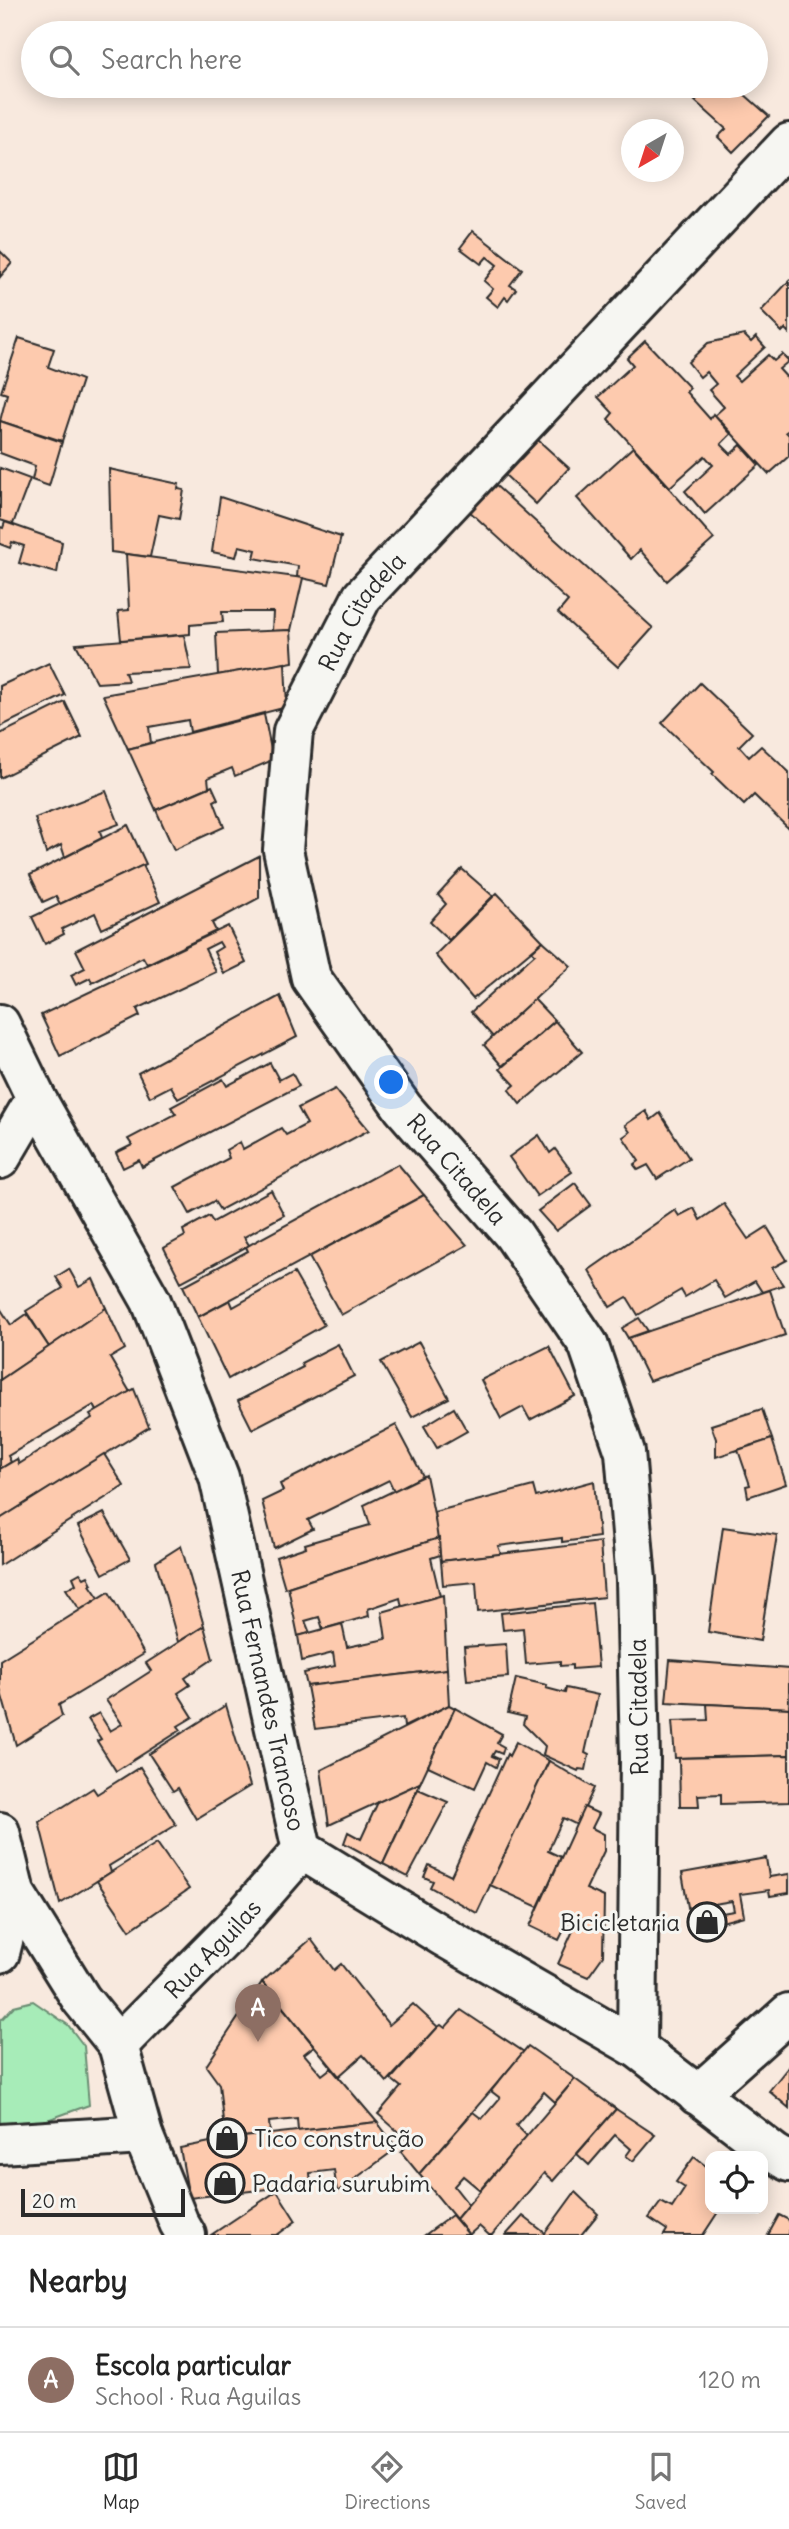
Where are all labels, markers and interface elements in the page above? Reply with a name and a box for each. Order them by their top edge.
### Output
search box [21,21,768,98]
icon: search [45,41,83,79]
text: Search here [101,43,242,76]
north arrow [621,119,684,182]
street label: Rua Citadela [311,546,411,676]
your location [374,1065,408,1099]
street label: Rua Citadela [401,1107,513,1231]
street label: Rua Fernandes Trancoso [225,1567,312,1834]
street label: Rua Citadela [622,1638,654,1776]
street label: Rua Aguilas [158,1893,267,2005]
shop icon: Bicicletaria [686,1901,728,1943]
place label: Bicicletaria [560,1907,680,1937]
pin: A [235,1984,281,2042]
shop icon: Tico construção [206,2117,248,2159]
place label: Tico construção [254,2123,424,2153]
map controls [705,2151,768,2214]
button: locate [705,2151,768,2214]
shop icon: Padaria surubim [204,2162,246,2204]
place label: Padaria surubim [252,2168,430,2198]
scale bar [21,2186,186,2218]
text: 20 m [32,2189,76,2213]
text: Nearby [28,2262,128,2300]
text: Escola particular [95,2349,291,2382]
text: A [44,2365,58,2394]
text: 120 m [698,2365,761,2394]
text: School · Rua Aguilas [95,2382,301,2411]
tab: Map [102,2448,140,2514]
tab: Directions [345,2448,430,2514]
tab: Saved [635,2448,687,2514]

